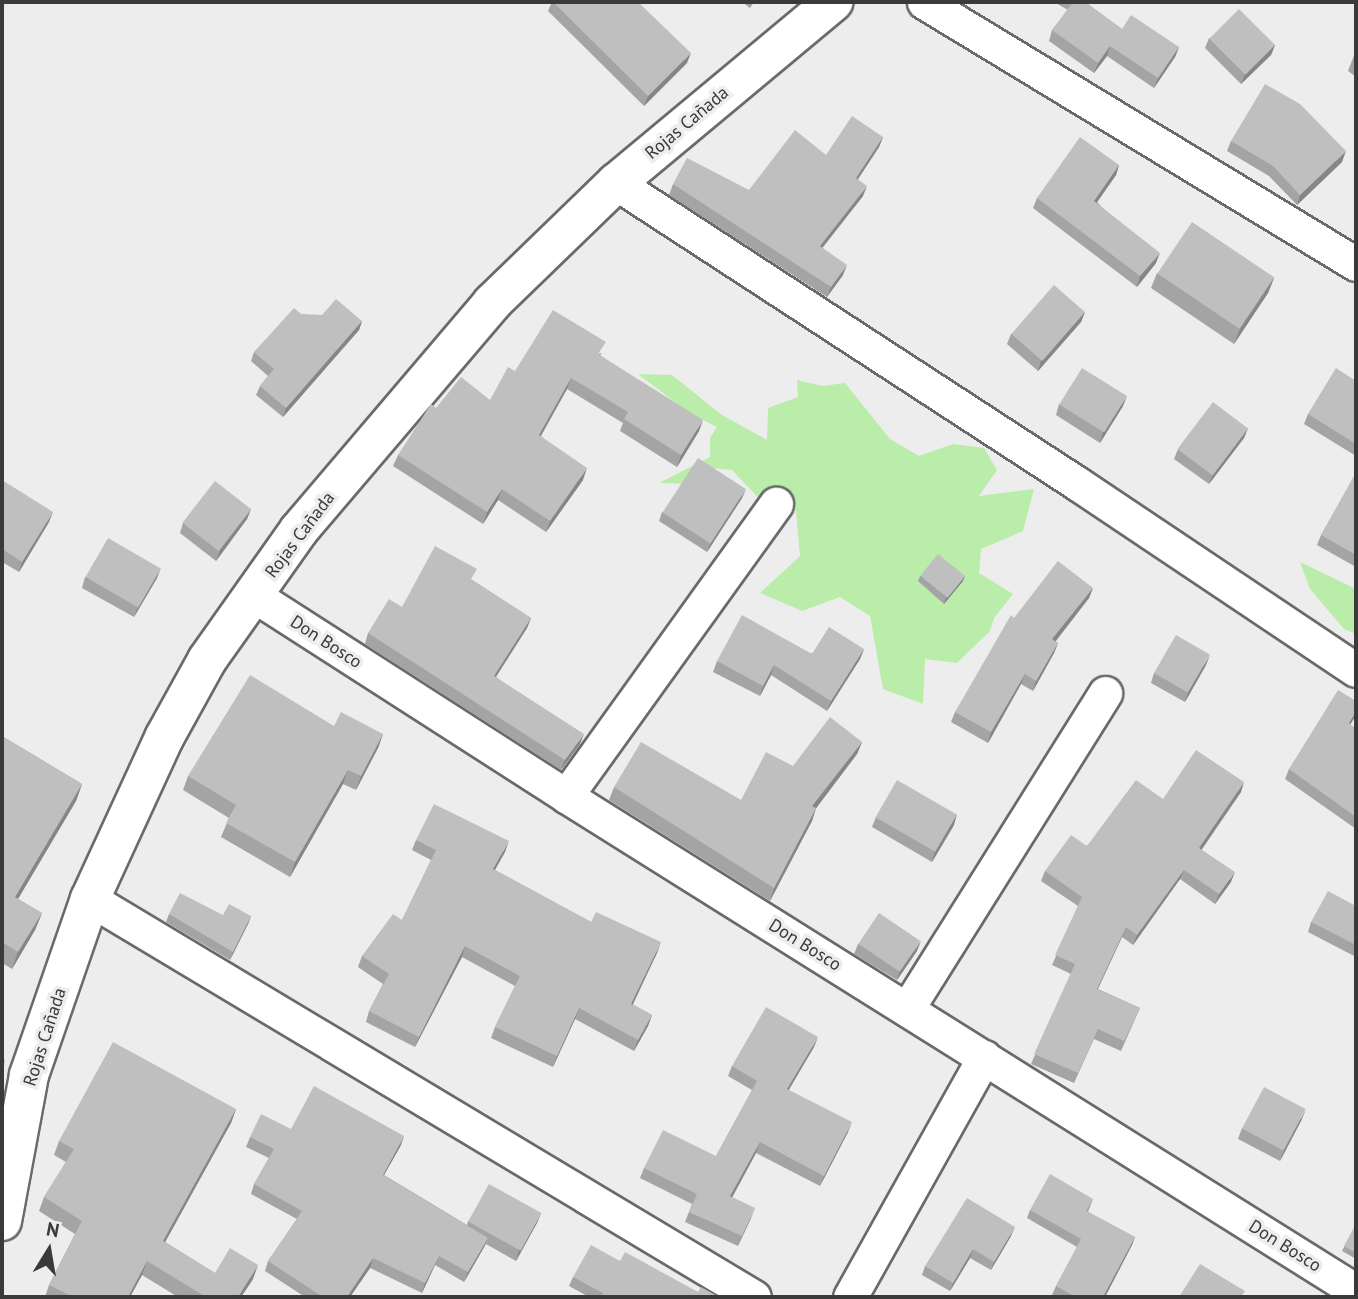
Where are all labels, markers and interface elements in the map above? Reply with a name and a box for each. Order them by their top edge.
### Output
street label: Rojas Cañada [641,82,733,164]
street label: Rojas Cañada [261,488,339,582]
street label: Don Bosco [286,611,366,673]
street label: Don Bosco [765,914,845,976]
street label: Rojas Cañada [19,985,71,1089]
north arrow [14,1215,84,1285]
street label: Don Bosco [1245,1215,1325,1277]
text: N [45,1216,61,1242]

